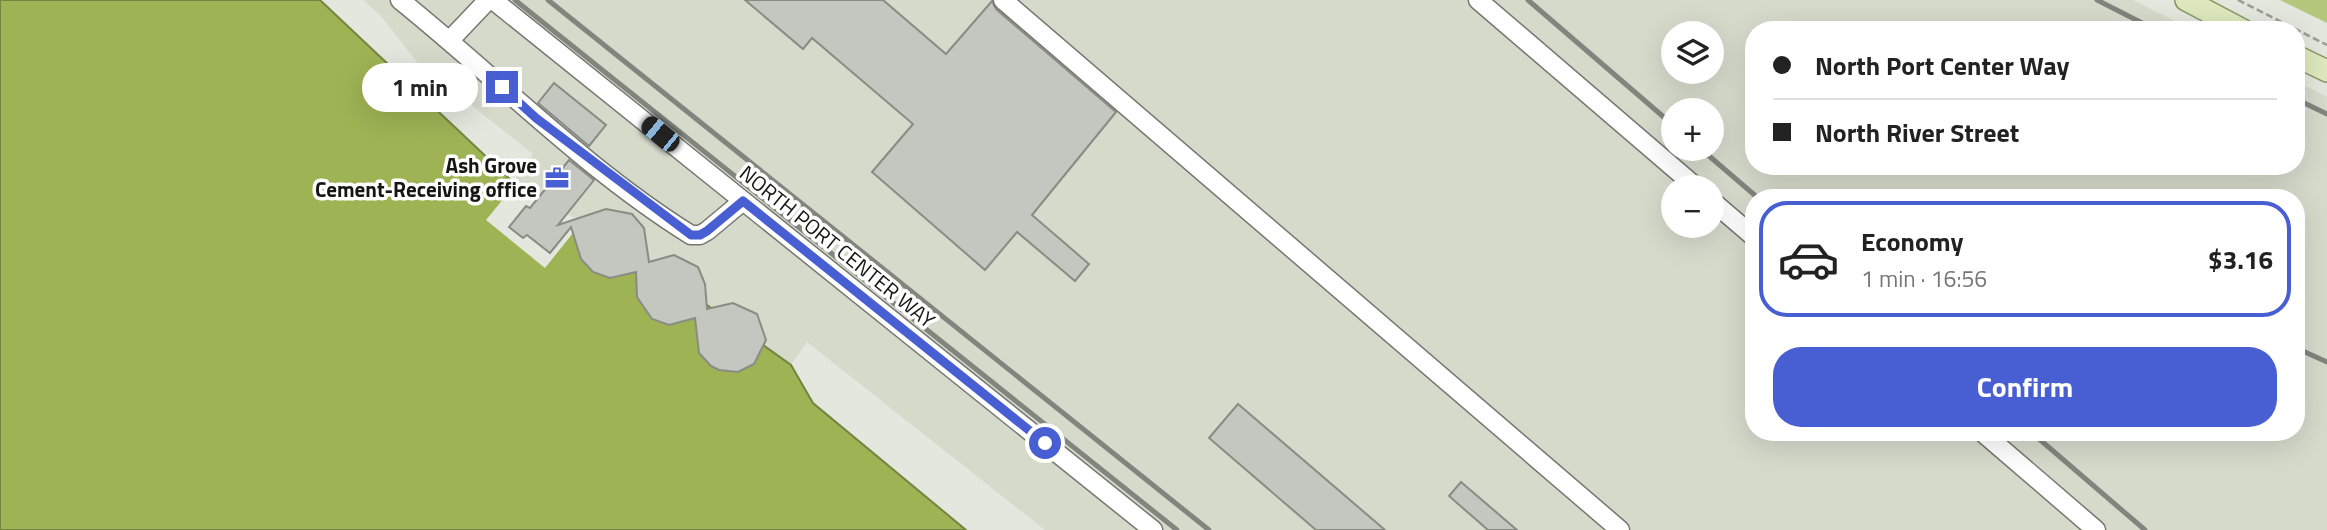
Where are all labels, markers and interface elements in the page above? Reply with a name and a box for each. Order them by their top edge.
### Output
map controls [1661,21,1724,238]
button: layers [1661,21,1724,84]
text: North Port Center Way [1815,46,2070,85]
callout: 1 min [362,62,477,112]
text: 1 min [392,70,448,105]
route end [486,71,518,103]
button: + [1661,98,1724,161]
car [638,113,683,155]
text: North River Street [1815,113,2019,152]
place label: Ash Grove Cement-Receiving office [315,149,537,205]
street label: NORTH PORT CENTER WAY [733,157,943,336]
office icon: Ash Grove Cement-Receiving office [543,164,571,192]
button: − [1661,175,1724,238]
text: Economy [1861,222,1963,261]
icon: car [1777,228,1840,291]
text: $3.16 [2208,240,2273,279]
text: 1 min · 16:56 [1861,261,1987,296]
button: Confirm [1773,347,2277,427]
route start [1029,427,1061,459]

